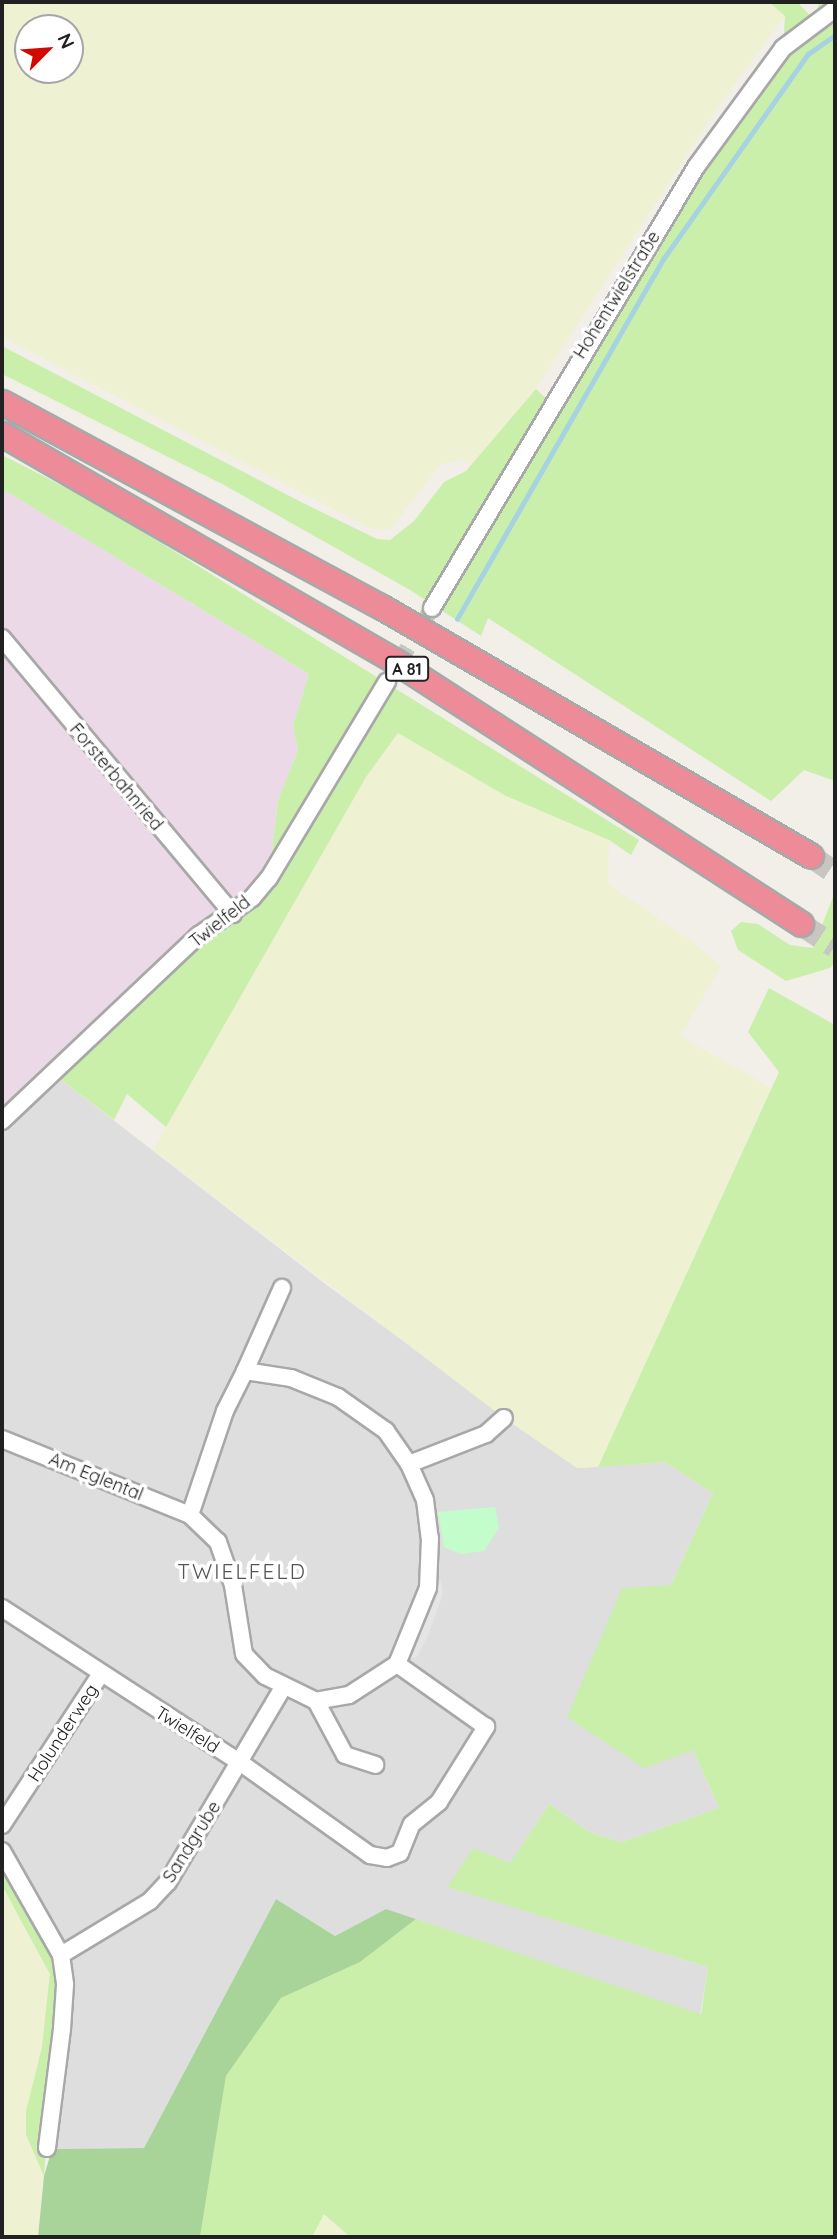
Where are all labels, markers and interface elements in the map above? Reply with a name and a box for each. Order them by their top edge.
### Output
north arrow [14,14,84,84]
text: N [52,30,80,52]
street label: Hohentwielstraße [569,227,665,363]
road number: A 81 [384,656,430,682]
street label: Forsterbahnried [65,719,167,835]
street label: Twielfeld [185,892,255,952]
street label: Am Eglental [46,1448,146,1506]
district label: TWIELFELD [178,1558,306,1584]
street label: Holunderweg [23,1680,103,1786]
street label: Twielfeld [151,1702,223,1758]
street label: Sandgrube [159,1797,225,1887]

